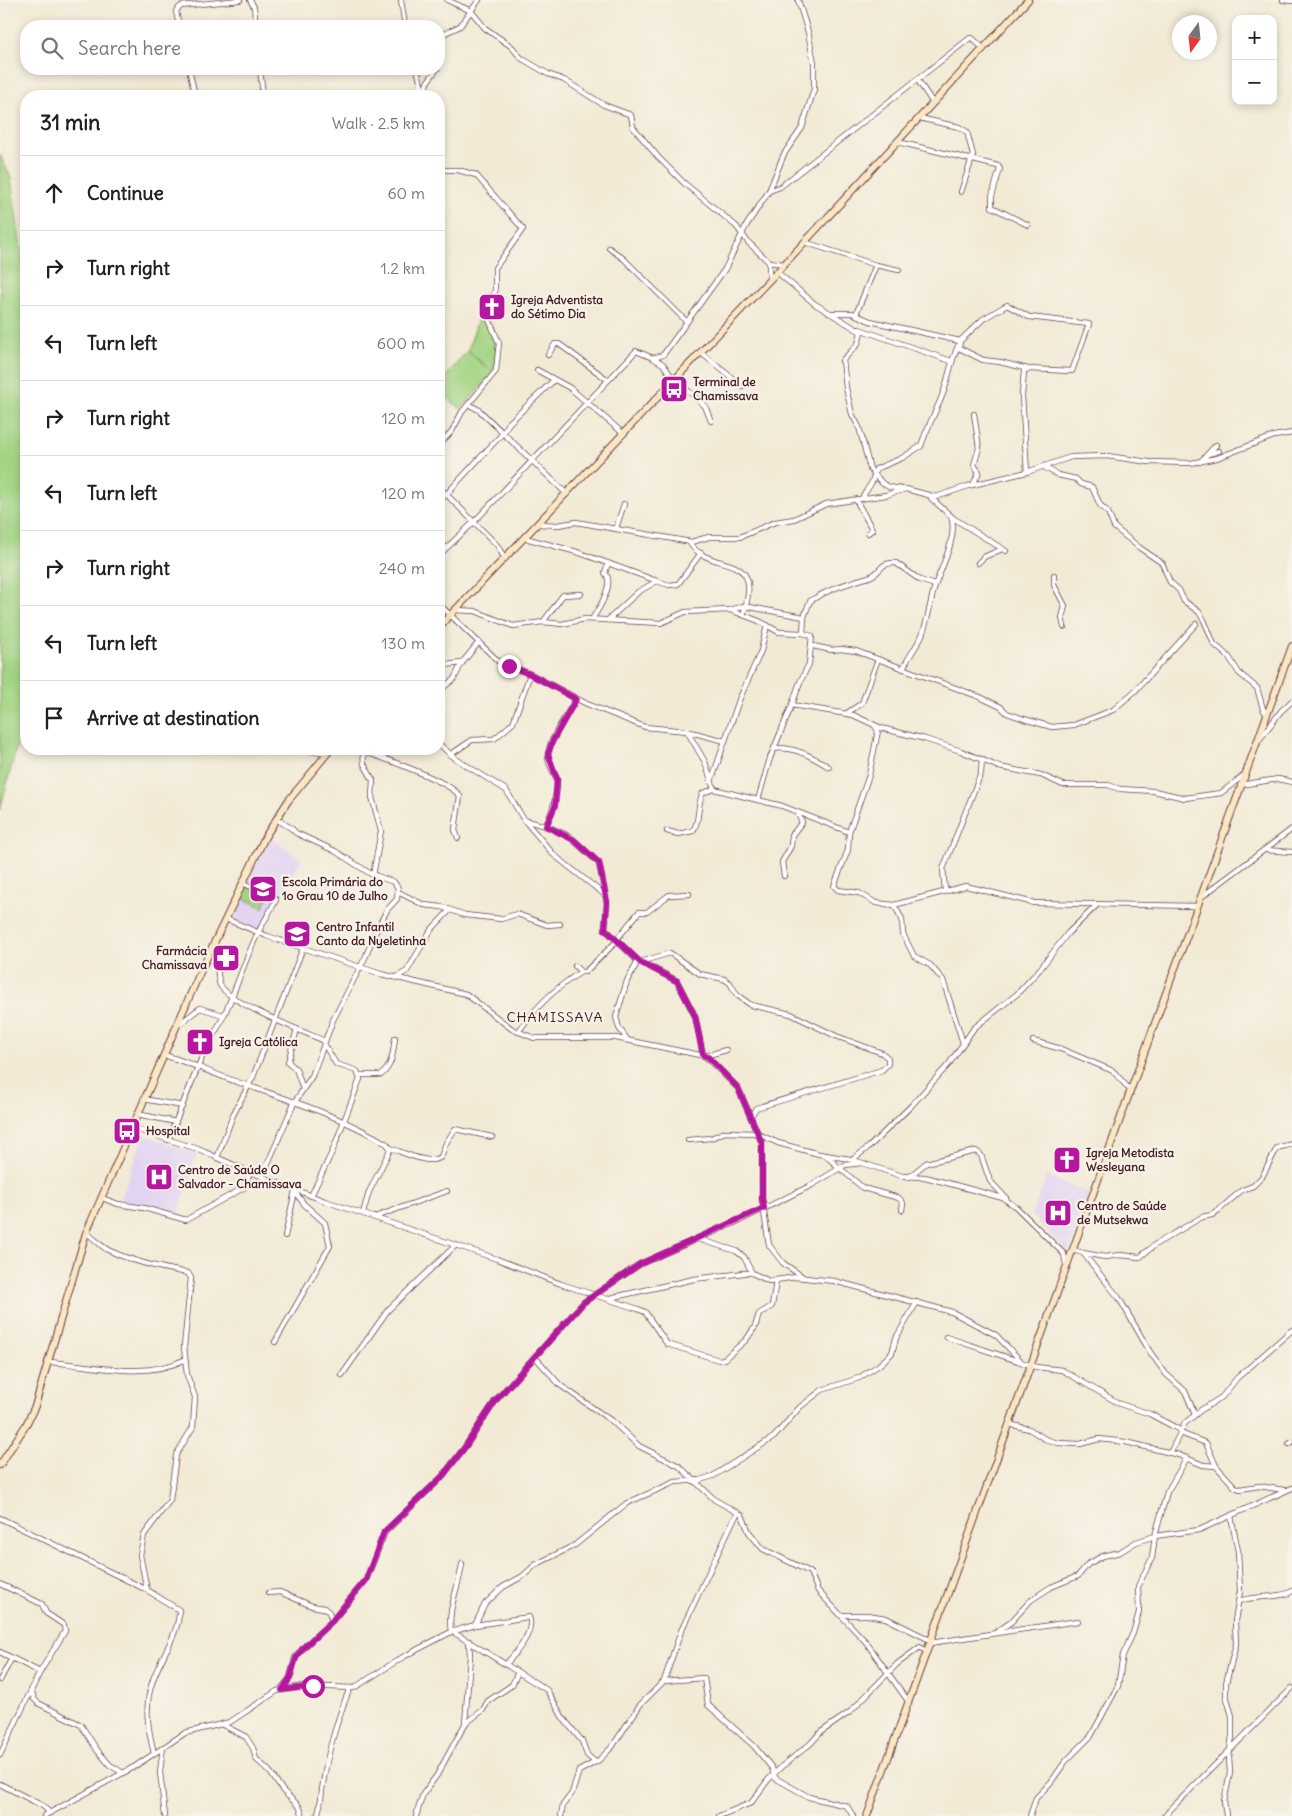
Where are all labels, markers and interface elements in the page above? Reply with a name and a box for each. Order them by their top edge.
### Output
north arrow [1172,15,1217,60]
map controls [1232,15,1277,105]
button: + [1232,15,1277,60]
search box [20,20,445,75]
icon: search [38,34,66,62]
text: Search here [78,36,181,60]
button: − [1232,60,1277,105]
text: 31 min [40,109,100,136]
text: Walk · 2.5 km [332,113,425,133]
icon: ahead [40,179,68,207]
text: Continue [87,181,164,205]
text: 60 m [387,183,425,203]
icon: right [40,254,68,282]
text: Turn right [87,256,170,280]
text: 1.2 km [381,258,425,278]
church icon: Igreja Adventista do Sétimo Dia [477,292,507,322]
place label: Igreja Adventista do Sétimo Dia [511,292,603,321]
icon: left [40,329,68,357]
text: Turn left [87,331,157,355]
text: 600 m [377,333,425,353]
bus stop icon: Terminal de Chamissava [659,374,689,404]
place label: Terminal de Chamissava [693,374,758,403]
icon: right [40,404,68,432]
text: Turn right [87,406,170,430]
text: 120 m [382,408,425,428]
icon: left [40,479,68,507]
text: Turn left [87,481,157,505]
text: 120 m [382,483,425,503]
icon: right [40,554,68,582]
text: Turn right [87,556,170,580]
text: 240 m [379,558,425,578]
icon: left [40,629,68,657]
text: Turn left [87,631,157,655]
text: 130 m [381,633,425,653]
route end [498,655,521,678]
icon: arrive [40,704,68,732]
text: Arrive at destination [87,706,260,730]
school or university icon: Escola Primária do 1o Grau 10 de Julho [248,874,278,904]
place label: Escola Primária do 1o Grau 10 de Julho [282,874,388,903]
school or university icon: Centro Infantil Canto da Nyeletinha [282,919,312,949]
place label: Centro Infantil Canto da Nyeletinha [316,919,426,949]
place label: Farmácia Chamissava [142,943,207,972]
pharmacy icon: Farmácia Chamissava [211,943,241,973]
district label: CHAMISSAVA [506,1008,604,1026]
church icon: Igreja Católica [185,1027,215,1057]
place label: Igreja Católica [219,1034,298,1050]
bus stop icon: Hospital [112,1116,142,1146]
place label: Hospital [146,1123,190,1139]
church icon: Igreja Metodista Wesleyana [1052,1145,1082,1175]
place label: Igreja Metodista Wesleyana [1086,1145,1174,1175]
hospital icon: Centro de Saúde O Salvador - Chamissava [144,1162,174,1192]
place label: Centro de Saúde O Salvador - Chamissava [178,1162,302,1191]
hospital icon: Centro de Saúde de Mutsekwa [1043,1198,1073,1228]
place label: Centro de Saúde de Mutsekwa [1077,1198,1167,1227]
route start [302,1675,325,1698]

